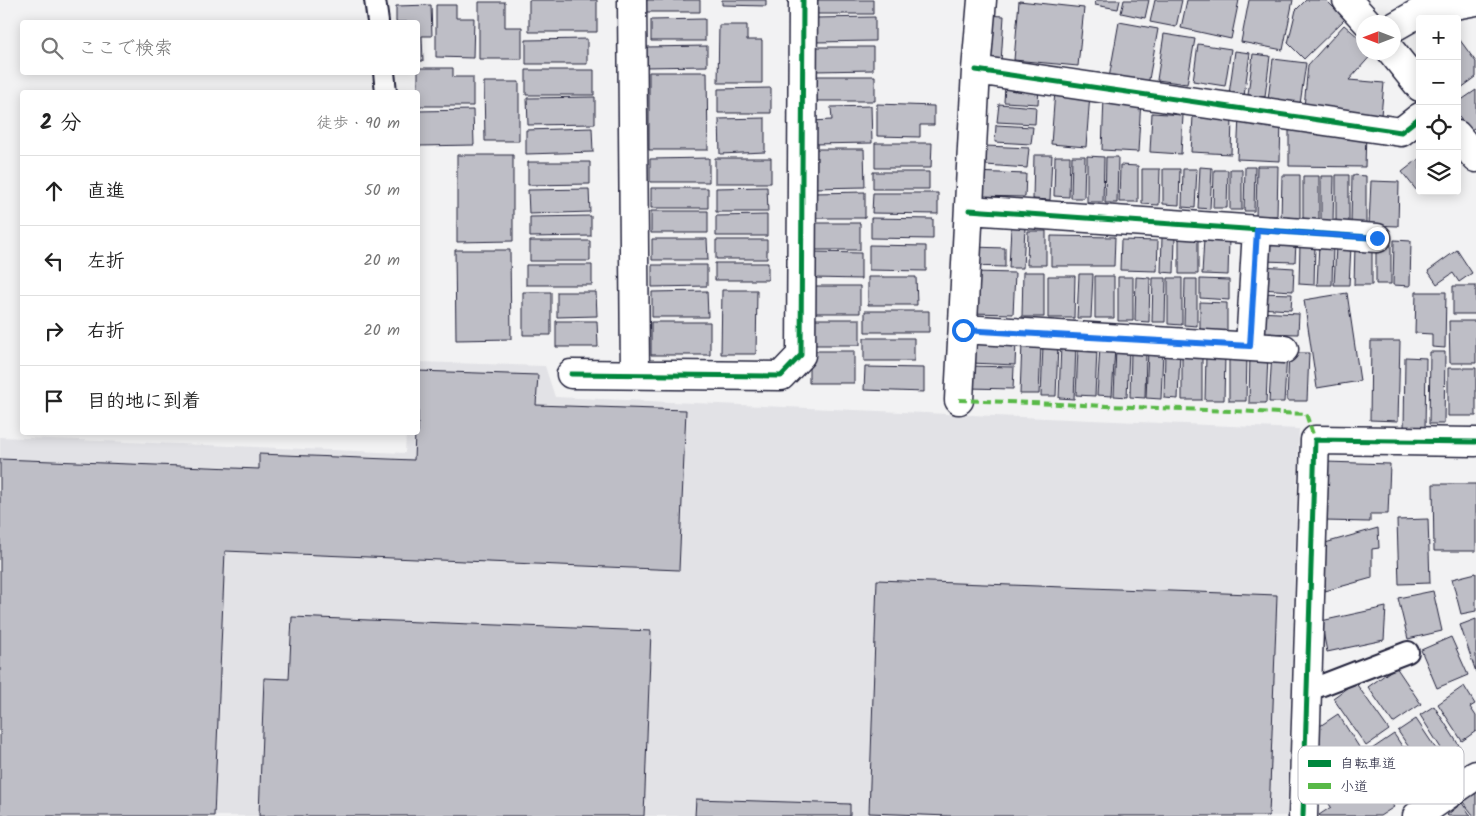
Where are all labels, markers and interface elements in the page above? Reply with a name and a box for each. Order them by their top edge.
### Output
north arrow [1356,15,1401,60]
map controls [1416,15,1461,195]
button: + [1416,15,1461,60]
search box [20,20,420,75]
icon: search [38,34,66,62]
text: ここで検索 [78,34,173,64]
button: − [1416,60,1461,105]
button: locate [1416,105,1461,150]
text: 2 分 [40,107,81,140]
text: 徒歩 · 90 m [316,111,400,136]
button: layers [1416,150,1461,195]
icon: ahead [40,177,68,205]
text: 直進 [87,177,125,207]
text: 50 m [364,178,400,203]
route end [1366,227,1389,250]
icon: left [40,247,68,275]
text: 左折 [87,247,125,277]
text: 20 m [364,248,400,273]
icon: right [40,317,68,345]
text: 右折 [87,317,125,347]
text: 20 m [364,318,400,343]
route start [952,319,975,342]
icon: arrive [40,387,68,415]
text: 目的地に到着 [87,387,201,417]
legend [1298,746,1464,804]
text: 自転車道 [1340,753,1396,775]
text: 小道 [1340,776,1368,798]

